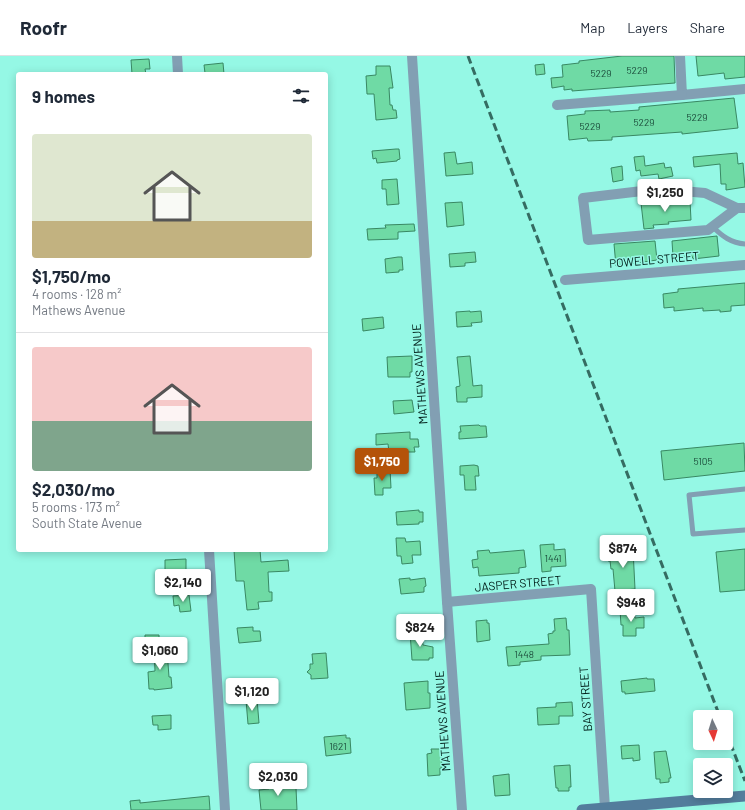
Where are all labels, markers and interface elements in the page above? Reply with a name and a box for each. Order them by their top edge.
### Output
text: Roofr [20,16,67,39]
text: Map [580,19,605,36]
text: Layers [627,19,668,36]
text: Share [690,19,725,36]
house number: 5229 [626,64,648,76]
house number: 5229 [590,67,612,79]
icon: filters [290,85,312,107]
text: 9 homes [32,86,95,106]
house number: 5229 [686,111,708,123]
house number: 5229 [633,116,655,128]
house number: 5229 [579,120,601,132]
icon: home [136,160,208,232]
pin: $1,250 [632,179,698,213]
text: $1,250 [646,184,684,200]
street label: POWELL STREET [608,248,700,270]
text: $1,750/mo [32,266,111,286]
text: 4 rooms · 128 m² [32,286,121,302]
text: Mathews Avenue [32,302,125,318]
street label: MATHEWS AVENUE [408,323,430,425]
icon: home [136,373,208,445]
pin: $1,750 [349,448,415,482]
text: $1,750 [364,453,400,469]
house number: 5105 [693,455,713,467]
text: $2,030/mo [32,479,115,499]
text: 5 rooms · 173 m² [32,499,120,515]
text: South State Avenue [32,515,142,531]
pin: $874 [599,535,647,569]
text: $874 [609,540,637,556]
house number: 1441 [544,552,562,564]
pin: $2,140 [150,569,216,603]
street label: JASPER STREET [474,572,562,594]
text: $2,140 [164,574,202,590]
pin: $948 [607,589,655,623]
text: $948 [616,594,646,610]
pin: $824 [396,614,444,648]
text: $824 [405,619,435,635]
pin: $1,060 [127,637,193,671]
text: $1,060 [142,642,178,658]
house number: 1448 [514,648,534,660]
street label: BAY STREET [576,666,594,732]
street label: MATHEWS AVENUE [431,670,453,772]
pin: $1,120 [219,678,285,712]
text: $1,120 [235,683,269,699]
north arrow [693,710,733,750]
map controls [693,710,733,798]
house number: 1621 [329,740,347,752]
button: layers [693,758,733,798]
pin: $2,030 [245,763,311,797]
text: $2,030 [258,768,298,784]

